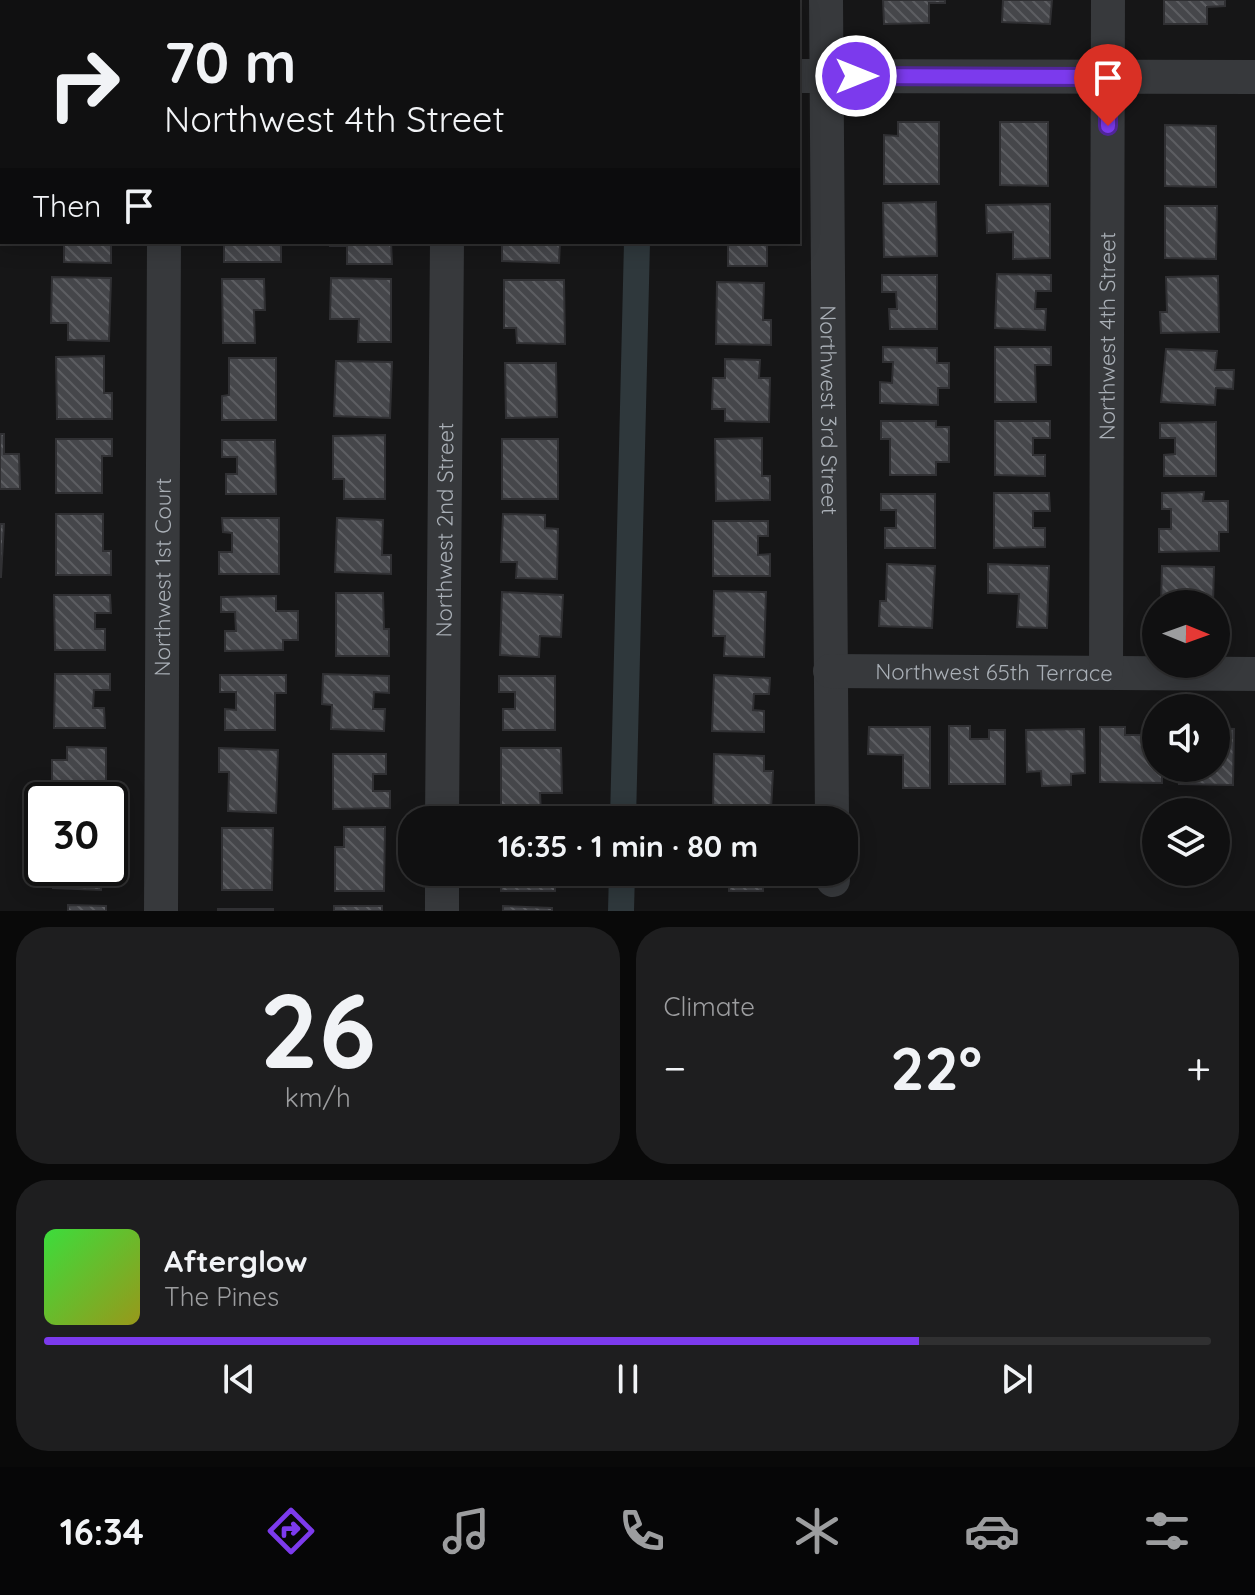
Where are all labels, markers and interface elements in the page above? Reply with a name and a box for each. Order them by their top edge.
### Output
text: 70 m [164,27,296,97]
icon: right [32,32,136,136]
position arrow [814,34,898,118]
pin [1074,44,1142,126]
icon: arrive [1086,56,1130,100]
text: Northwest 4th Street [164,96,505,141]
icon: arrive [117,184,161,228]
text: Then [32,187,101,225]
street label: Northwest 4th Street [1093,232,1121,440]
street label: Northwest 3rd Street [814,305,844,515]
street label: Northwest 2nd Street [430,422,459,638]
street label: Northwest 1st Court [148,478,177,676]
north arrow [1142,590,1230,678]
map controls [1142,590,1230,886]
street label: Northwest 65th Terrace [875,657,1113,687]
button: sound [1142,694,1230,782]
speed limit sign: 30 [24,782,128,886]
button: layers [1142,798,1230,886]
text: 16:35 · 1 min · 80 m [498,827,758,865]
text: 26 [259,964,376,1094]
text: Climate [664,990,755,1023]
text: 22° [890,1030,982,1105]
text: − [664,1040,686,1095]
text: + [1186,1040,1211,1095]
text: km/h [285,1081,351,1114]
text: Afterglow [164,1242,307,1280]
text: The Pines [164,1280,279,1313]
icon: previous [217,1357,261,1401]
icon: pause [606,1357,650,1401]
icon: next [995,1357,1039,1401]
icon: directions [263,1503,319,1559]
icon: music [438,1503,494,1559]
icon: phone [614,1503,670,1559]
icon: climate [789,1503,845,1559]
icon: car [964,1503,1020,1559]
icon: filters [1139,1503,1195,1559]
text: 16:34 [60,1509,144,1554]

